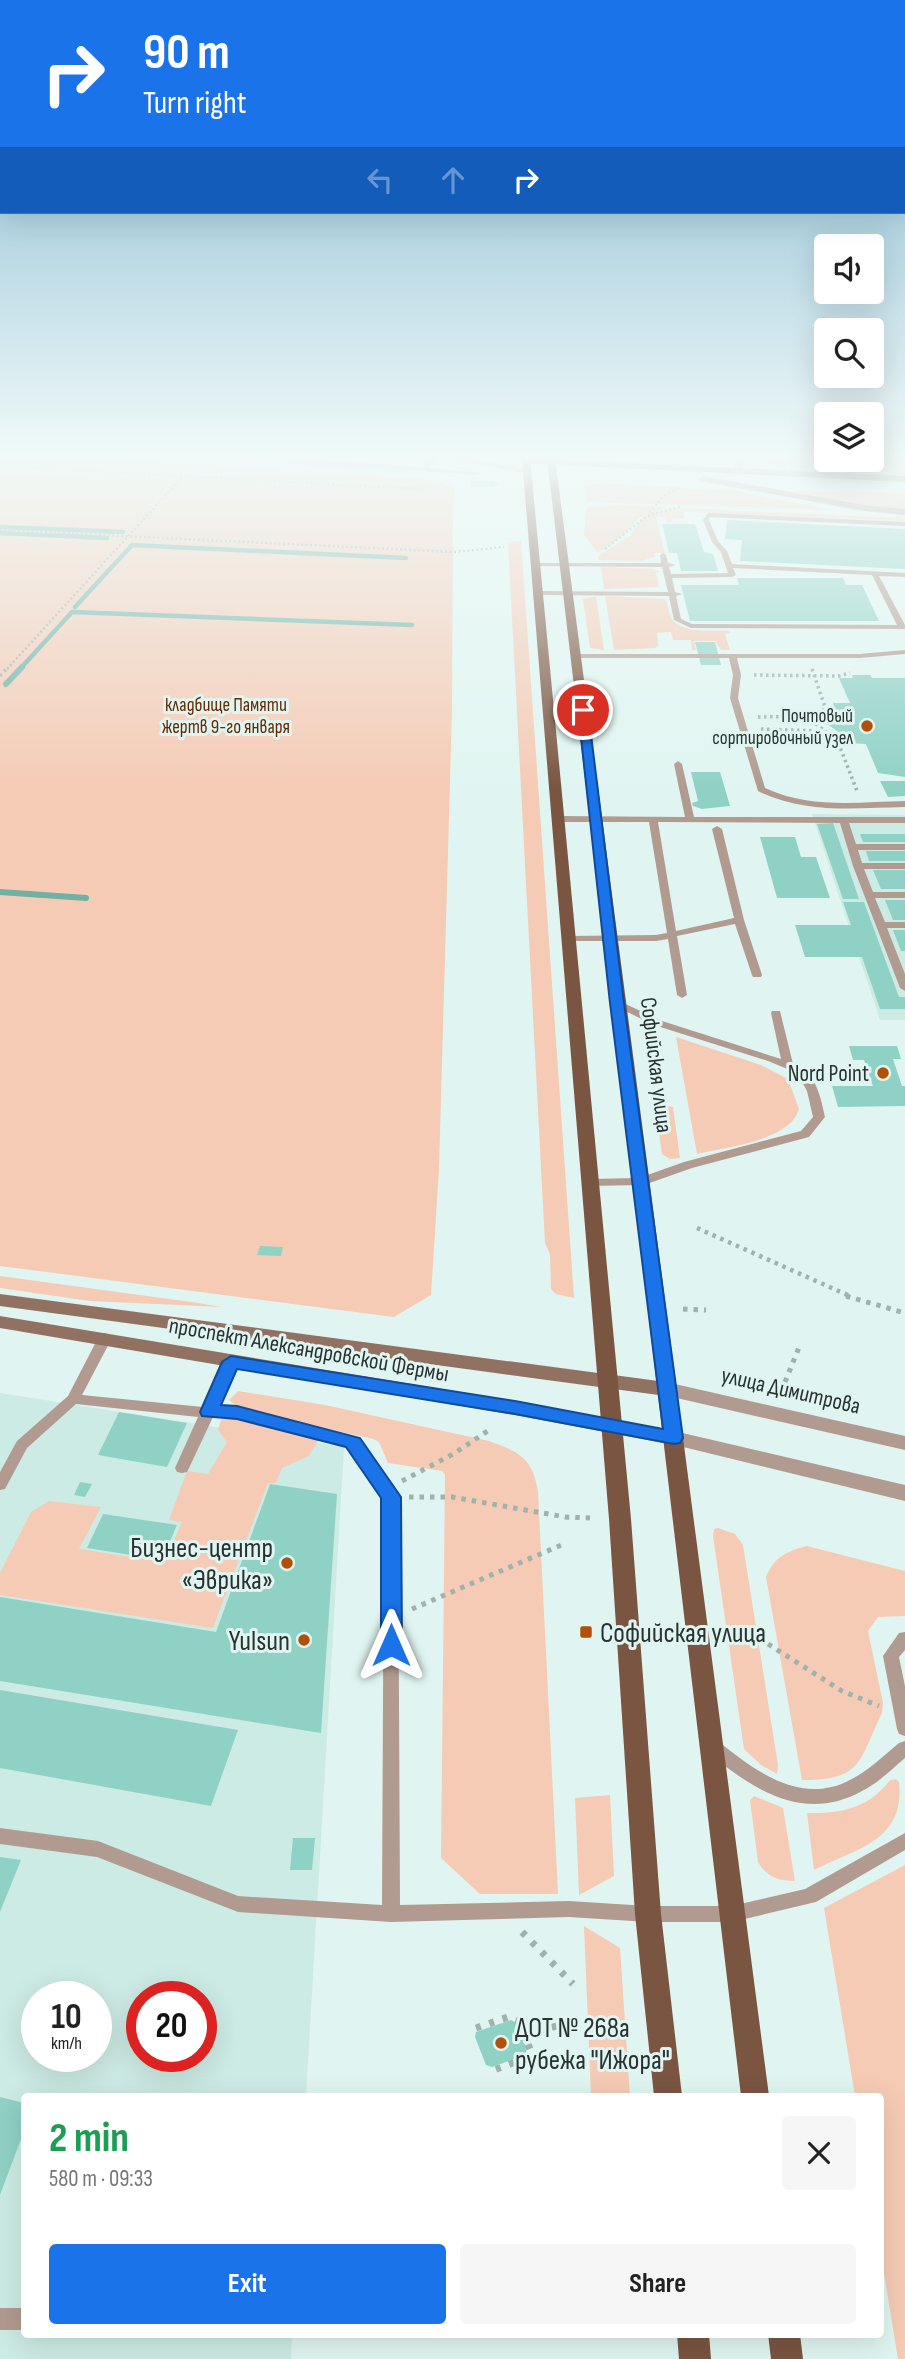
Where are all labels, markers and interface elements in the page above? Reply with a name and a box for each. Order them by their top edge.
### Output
text: 90 m [143,24,230,83]
icon: right [28,28,119,119]
text: Turn right [143,84,247,123]
icon: left [361,161,399,199]
icon: ahead [434,161,472,199]
icon: right [507,161,545,199]
map controls [814,234,884,472]
button: sound [814,234,884,304]
button: search [814,318,884,388]
button: layers [814,402,884,472]
pin [553,680,613,740]
icon: arrive [564,691,602,729]
park label: кладбище Памяти жертв 9-го января [162,694,290,739]
place label: Почтовый сортировочный узел [712,705,853,750]
marker: Почтовый сортировочный узел [859,718,875,734]
street label: Софийская улица [634,996,678,1134]
place label: Nord Point [788,1060,869,1088]
marker: Nord Point [875,1065,891,1081]
street label: проспект Александровской Фермы [167,1312,451,1388]
street label: улица Димитрова [718,1361,863,1421]
place label: Бизнес-центр «Эврика» [130,1532,273,1597]
marker: Бизнес-центр «Эврика» [279,1555,295,1571]
position arrow [354,1608,428,1682]
place label: Софийская улица [600,1617,766,1650]
marker: Софийская улица [578,1624,594,1640]
place label: Yulsun [229,1625,290,1658]
marker: Yulsun [296,1632,312,1648]
speed limit sign: 20 [126,1981,217,2072]
text: 10 [51,1996,82,2039]
place label: ДОТ № 268а рубежа "Ижора" [515,2012,670,2077]
text: km/h [51,2033,82,2054]
marker: ДОТ № 268а рубежа "Ижора" [493,2035,509,2051]
text: 2 min [49,2113,129,2164]
button: close [782,2116,856,2190]
text: 580 m · 09:33 [49,2165,153,2193]
button: Exit [49,2244,446,2324]
button: Share [460,2244,856,2324]

